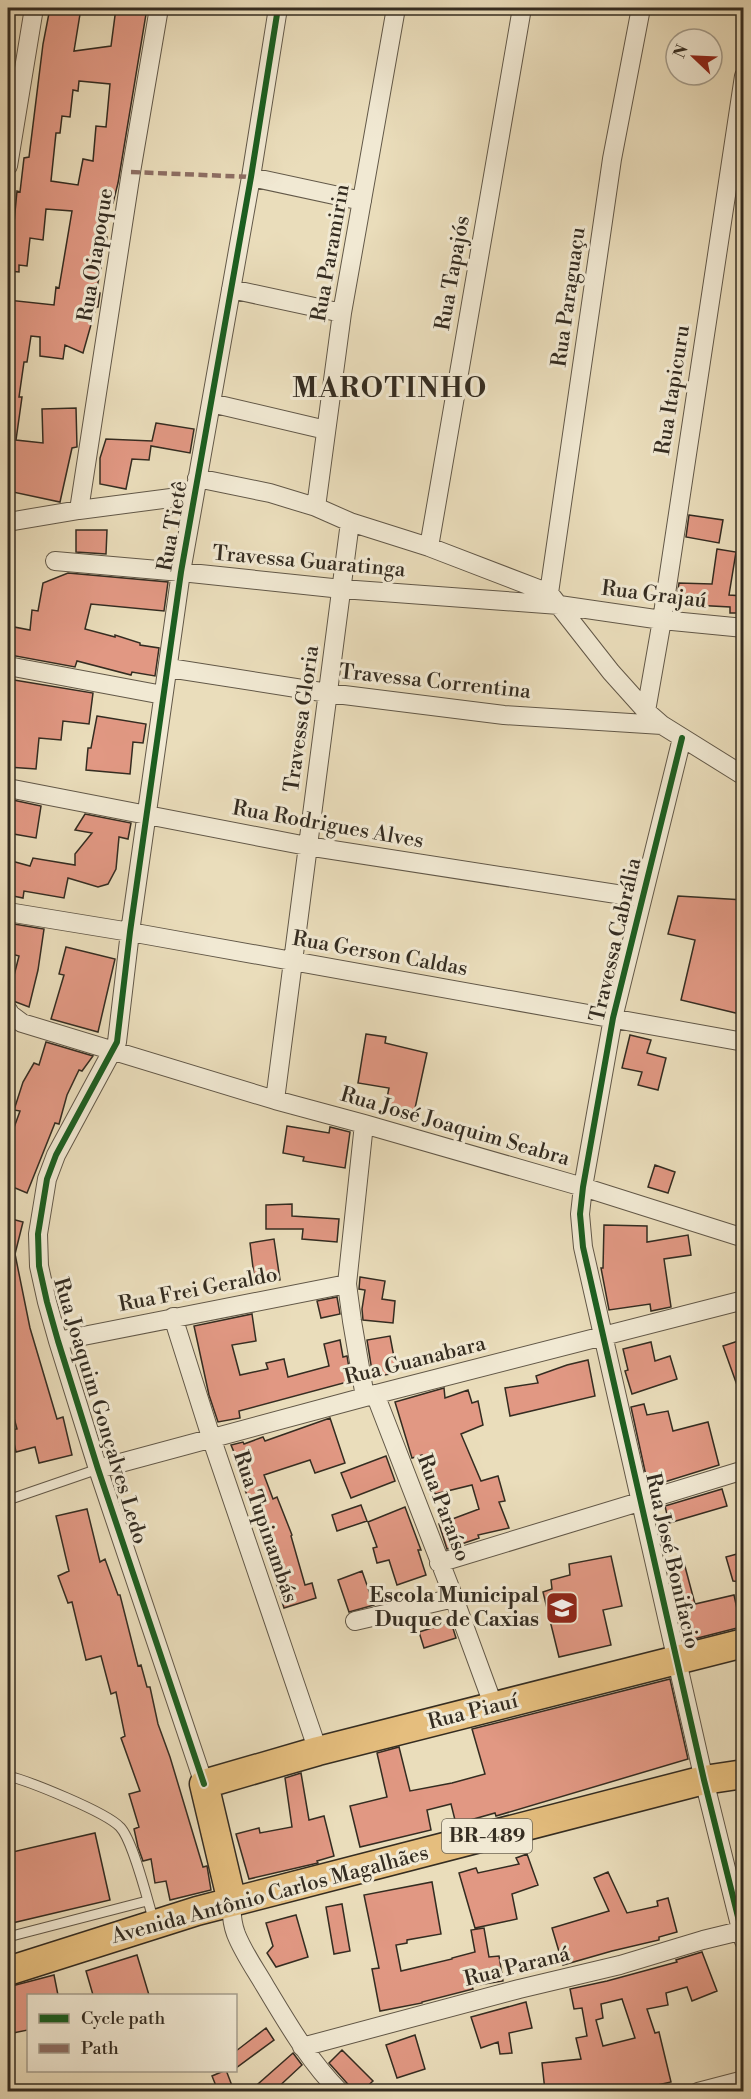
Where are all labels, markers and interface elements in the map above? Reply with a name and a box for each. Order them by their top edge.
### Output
north arrow [664,27,724,87]
text: N [669,41,693,61]
street label: Rua Paramirin [306,182,356,324]
street label: Rua Oiapoque [73,186,119,324]
street label: Rua Tapajós [430,214,476,332]
street label: Rua Paraguaçu [546,225,592,369]
street label: Rua Itapicuru [650,323,696,457]
district label: MAROTINHO [292,372,488,406]
street label: Rua Tietê [152,479,194,573]
street label: Travessa Guaratinga [211,541,407,583]
street label: Rua Grajaú [600,576,708,614]
street label: Travessa Gloria [279,644,325,794]
street label: Travessa Correntina [338,659,533,705]
street label: Rua Rodrigues Alves [230,795,426,855]
street label: Travessa Cabrália [584,855,648,1025]
street label: Rua Gerson Caldas [290,926,470,982]
street label: Rua José Joaquim Seabra [337,1082,573,1172]
street label: Rua Frei Geraldo [116,1262,280,1318]
street label: Rua Joaquim Gonçalves Ledo [47,1275,153,1547]
street label: Rua Guanabara [342,1331,489,1391]
street label: Rua Tupinambás [227,1448,303,1606]
street label: Rua Paraíso [411,1451,475,1565]
street label: Rua José Bonifacio [639,1470,705,1652]
place label: Escola Municipal Duque de Caxias [369,1583,539,1633]
school or university icon: Escola Municipal Duque de Caxias [544,1590,580,1626]
street label: Rua Piauí [425,1688,522,1736]
road number: BR-489 [442,1819,532,1853]
street label: Avenida Antônio Carlos Magalhães [108,1840,431,1950]
street label: Rua Paraná [461,1941,573,1993]
legend [27,1994,237,2072]
text: Cycle path [81,2007,165,2030]
text: Path [81,2037,119,2060]

